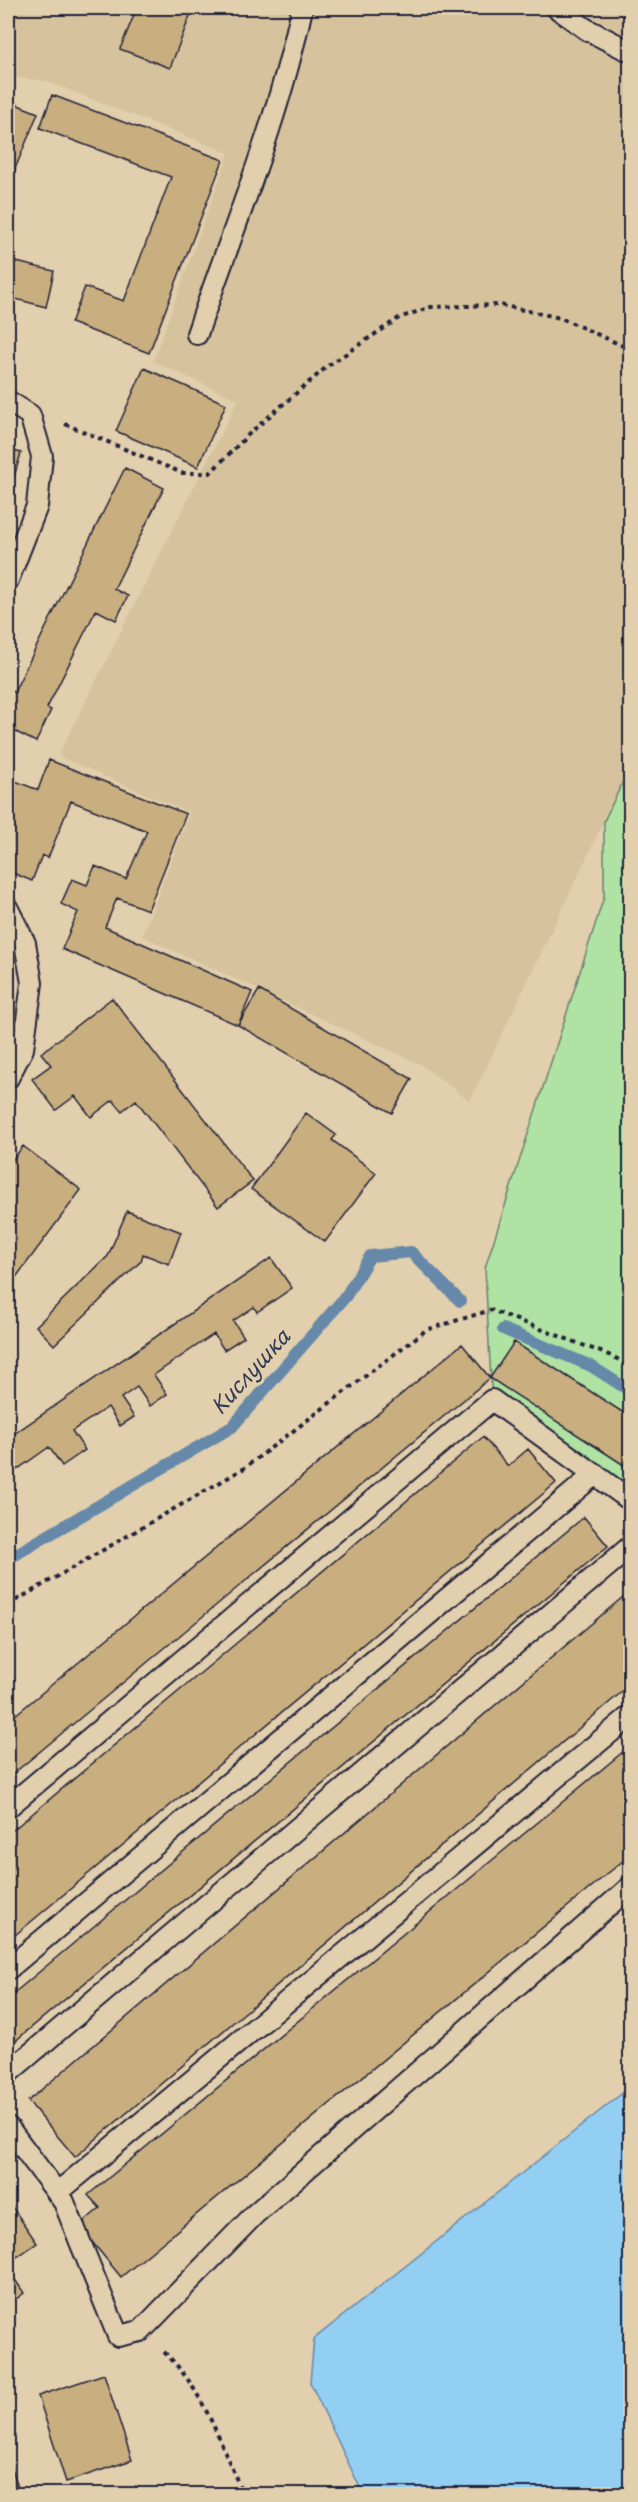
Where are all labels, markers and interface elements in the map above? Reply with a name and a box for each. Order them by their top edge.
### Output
water label: Кислушка [202,1320,297,1420]

